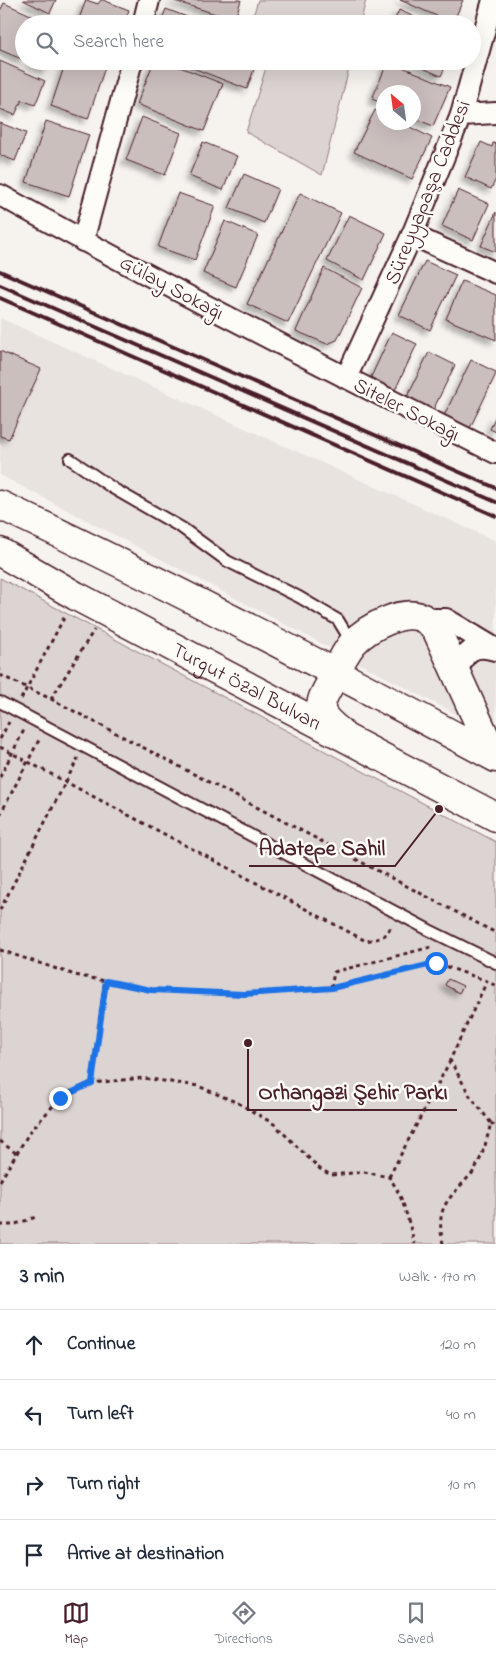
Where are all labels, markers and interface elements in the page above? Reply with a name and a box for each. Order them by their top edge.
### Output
search box [15,15,481,70]
icon: search [33,29,61,57]
text: Search here [73,29,164,56]
north arrow [376,85,421,130]
street label: Süreyyapaşa Caddesi [378,96,481,290]
street label: Gülay Sokağı [113,249,229,331]
street label: Siteler Sokağı [347,371,465,452]
street label: Turgut Özal Bulvarı [166,636,326,739]
callout: Adatepe Sahil [249,829,395,866]
text: Adatepe Sahil [259,834,386,866]
route start [425,952,448,975]
callout: Orhangazi Şehir Parkı [248,1073,457,1110]
text: Orhangazi Şehir Parkı [258,1078,448,1111]
route end [49,1087,72,1110]
text: 3 min [20,1262,64,1292]
text: Walk · 170 m [399,1265,476,1289]
icon: ahead [20,1331,48,1359]
text: Continue [67,1331,135,1358]
text: 120 m [440,1333,476,1357]
icon: left [20,1401,48,1429]
text: Turn left [67,1401,134,1428]
text: 40 m [446,1403,476,1427]
icon: right [20,1471,48,1499]
text: Turn right [67,1471,140,1498]
text: 10 m [448,1473,476,1497]
icon: arrive [20,1541,48,1569]
text: Arrive at destination [67,1541,224,1568]
tab: Map [62,1599,90,1650]
tab: Directions [215,1599,273,1650]
tab: Saved [397,1599,434,1650]

